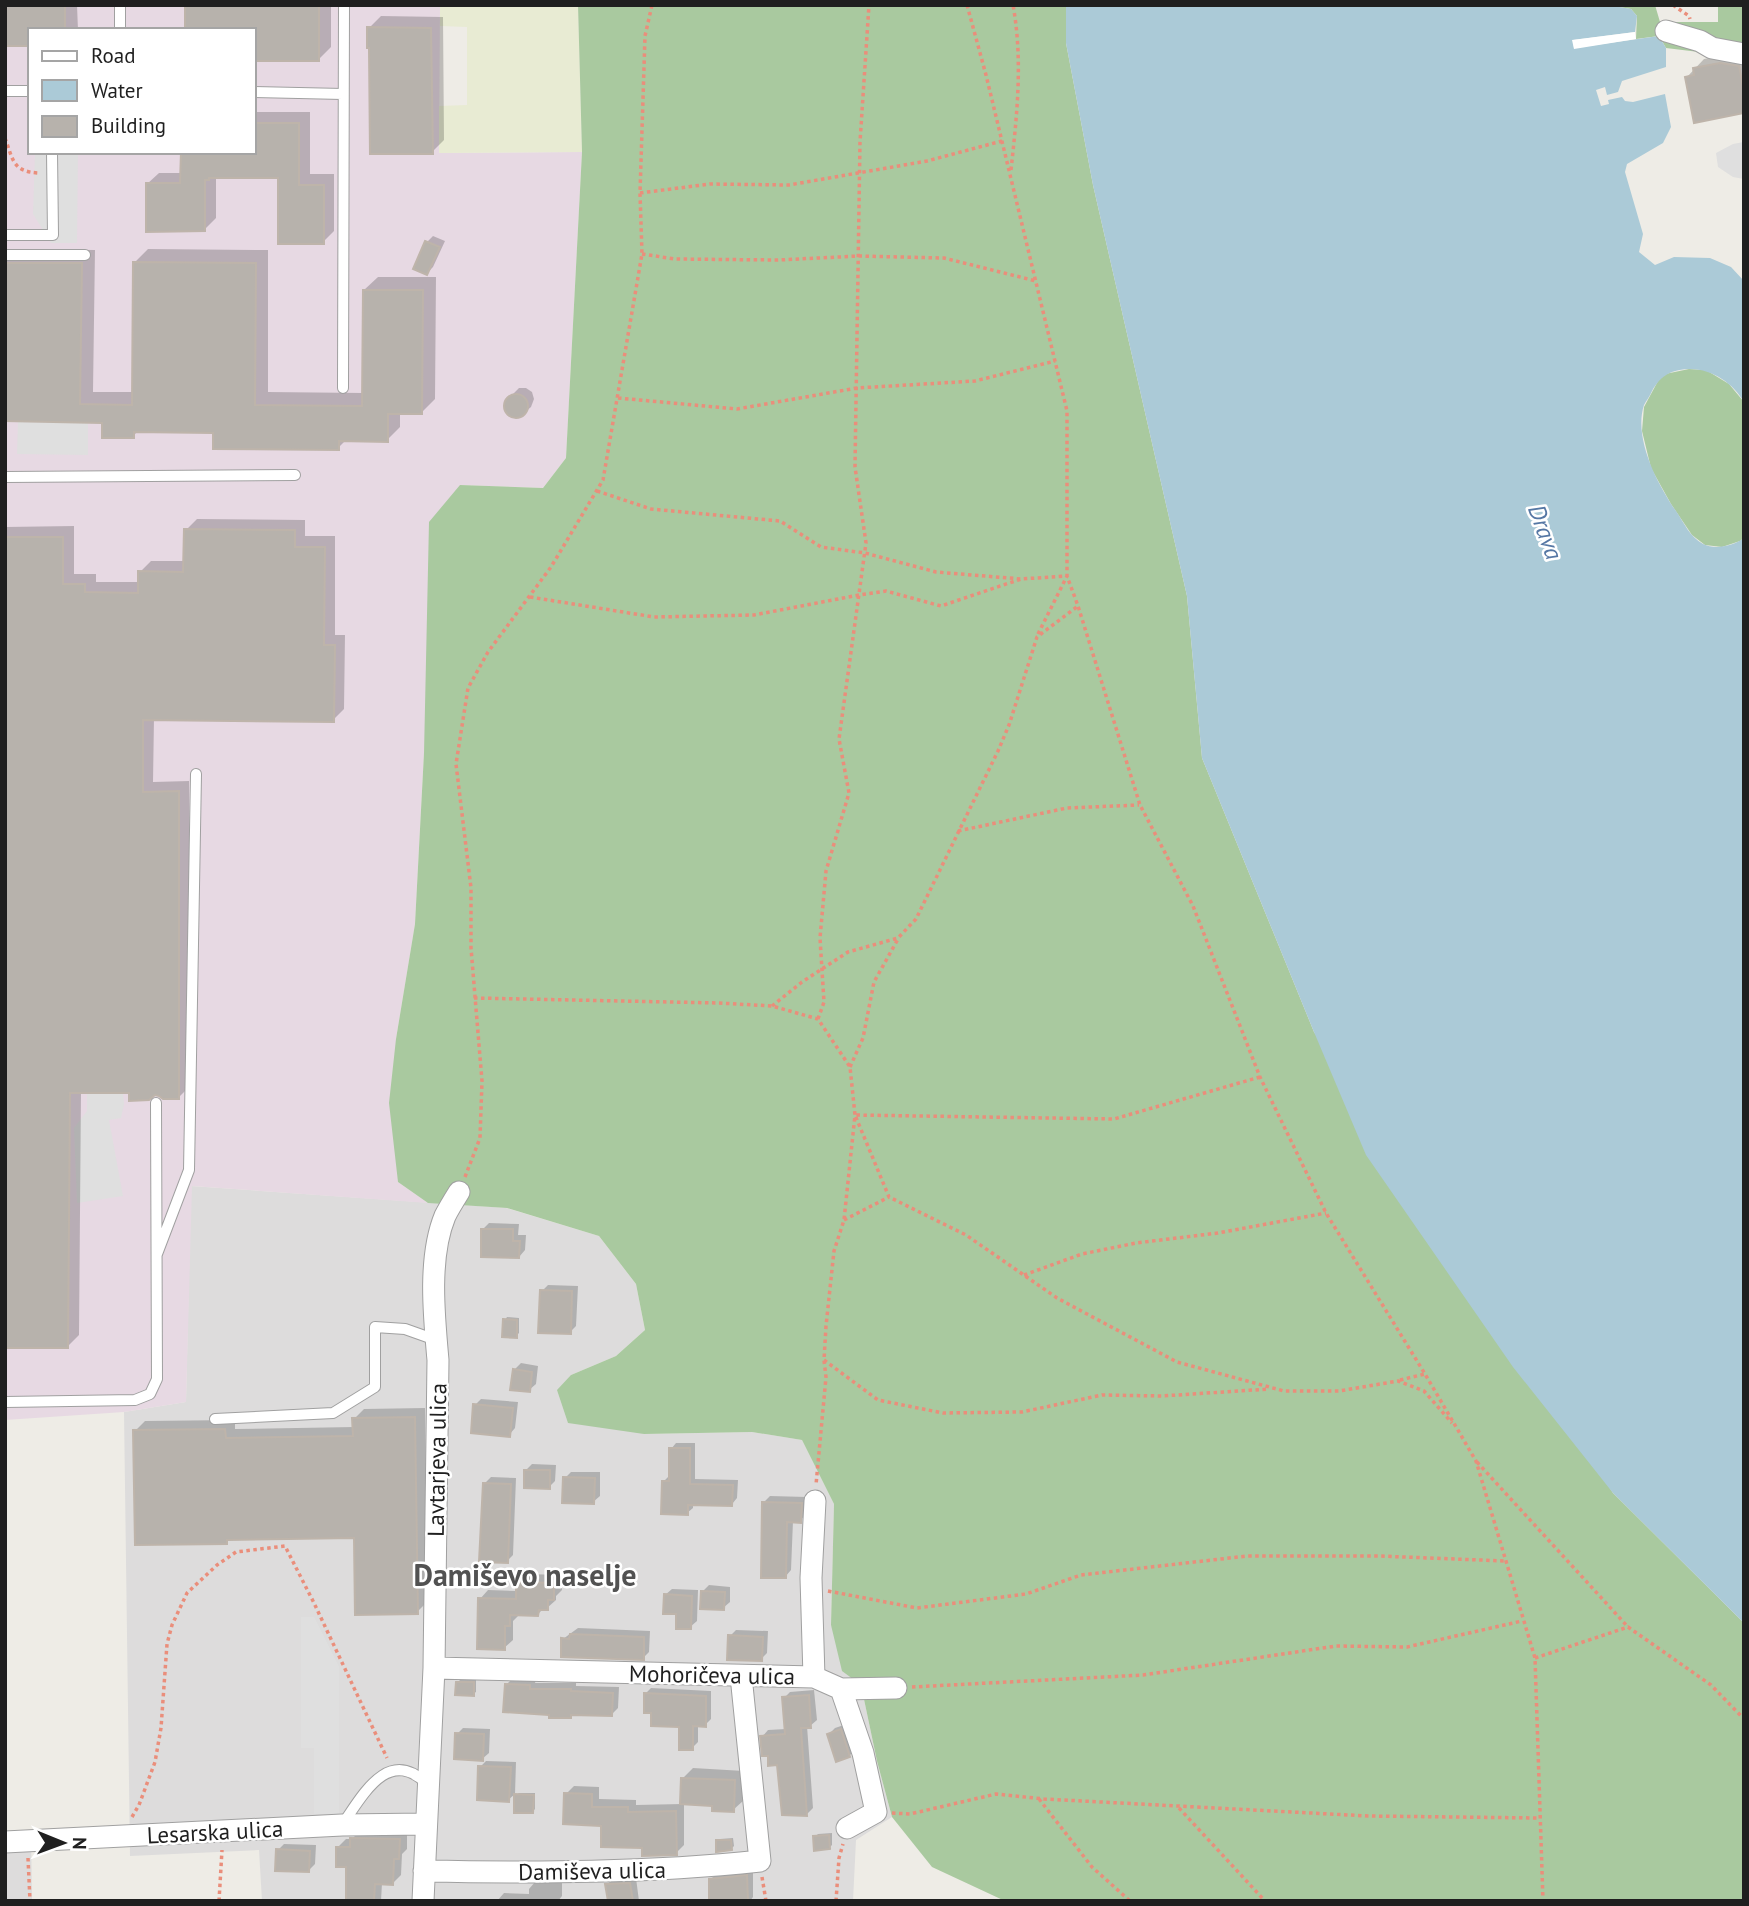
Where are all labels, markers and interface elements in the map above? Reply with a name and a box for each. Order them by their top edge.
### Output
legend [28,28,256,154]
text: Road [91,42,135,69]
text: Water [91,77,143,104]
text: Building [91,112,166,139]
water label: Drava [1521,500,1570,564]
street label: Lavtarjeva ulica [421,1383,452,1537]
district label: Damiševo naselje [413,1555,637,1594]
street label: Mohoričeva ulica [629,1659,795,1690]
north arrow [28,1808,98,1878]
street label: Lesarska ulica [146,1813,284,1850]
text: N [68,1837,92,1850]
street label: Damiševa ulica [518,1855,666,1886]

